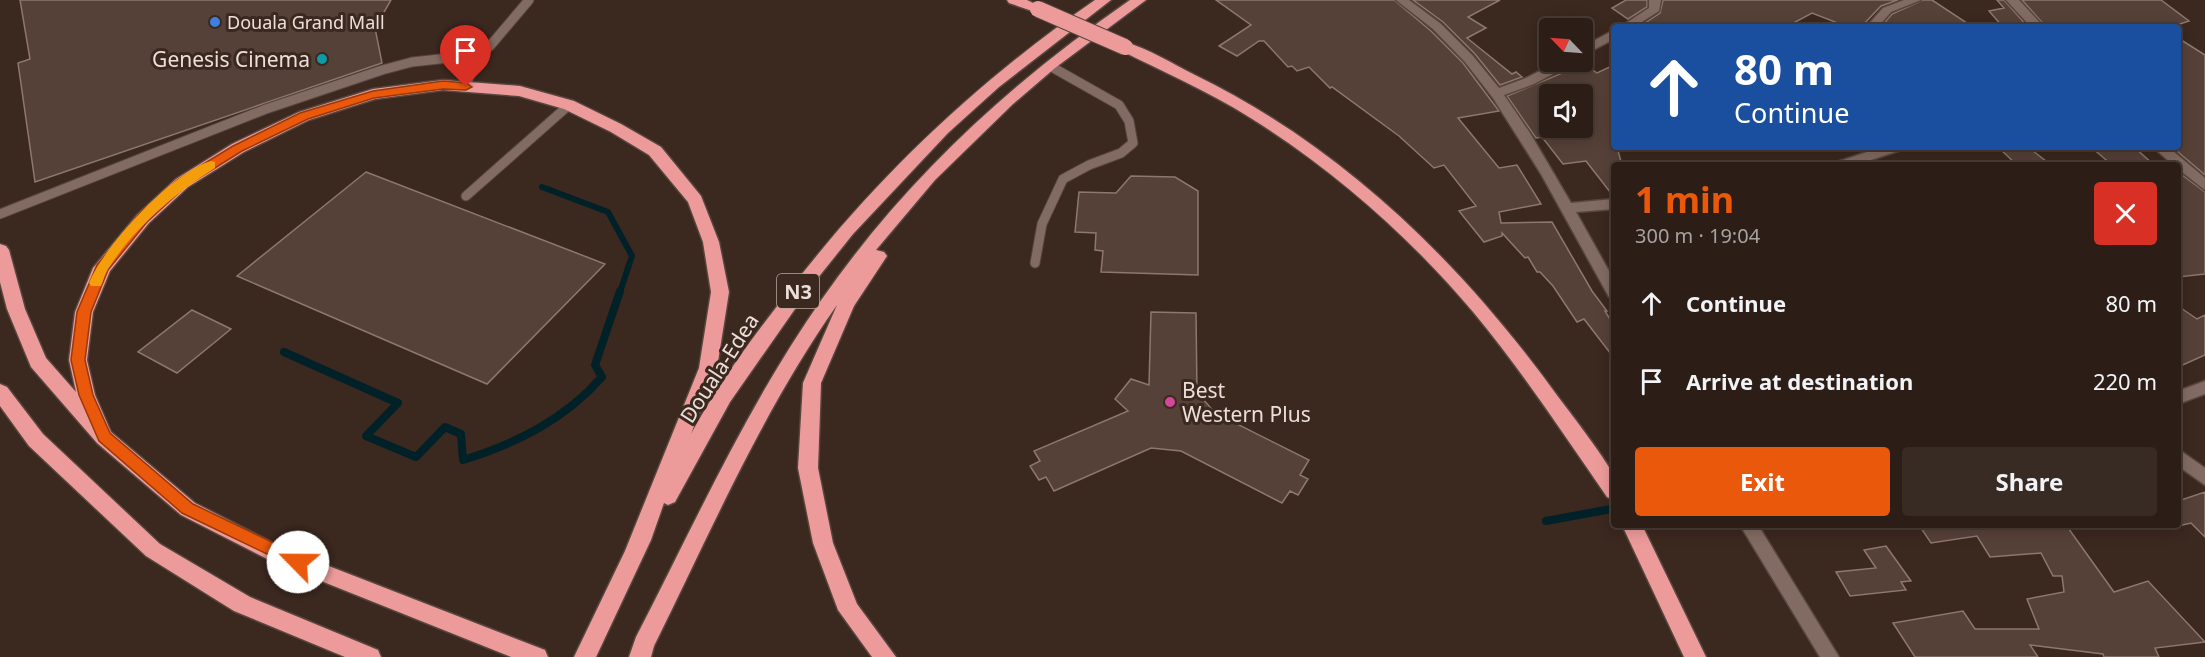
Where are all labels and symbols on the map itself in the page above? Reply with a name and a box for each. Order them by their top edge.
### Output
place label: Douala Grand Mall [227,10,385,34]
marker: Douala Grand Mall [208,15,222,29]
north arrow [1539,18,1593,72]
pin [440,25,491,87]
place label: Genesis Cinema [152,45,310,73]
marker: Genesis Cinema [315,52,329,66]
road number: N3 [777,274,819,308]
street label: Douala-Edea [673,308,765,428]
place label: Best Western Plus [1182,376,1311,428]
marker: Best Western Plus [1163,395,1177,409]
position arrow [266,530,330,594]

